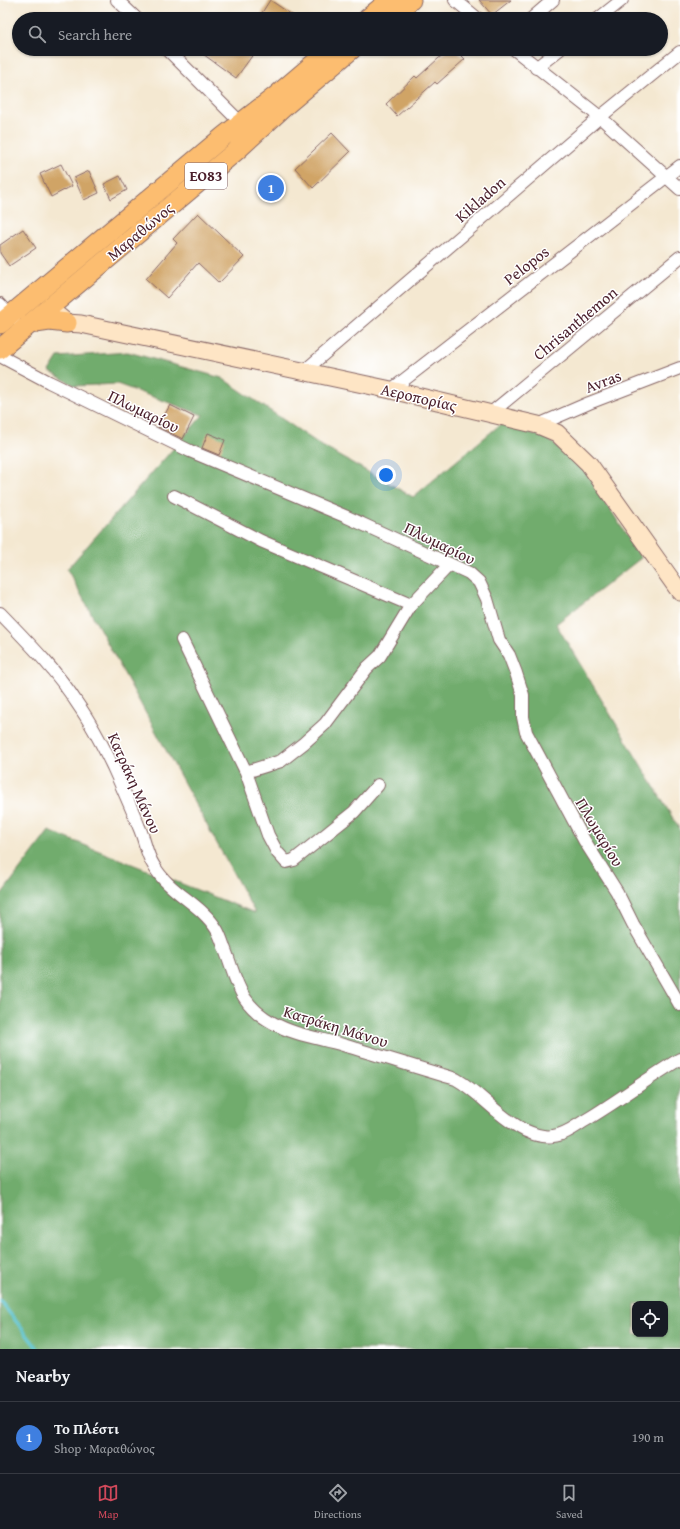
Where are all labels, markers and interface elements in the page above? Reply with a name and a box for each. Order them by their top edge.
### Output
search box [12,12,668,56]
icon: search [26,23,48,45]
text: Search here [58,24,132,45]
road number: ΕΟ83 [185,163,227,189]
street label: Kikladon [450,170,510,228]
pin: 1 [258,173,284,203]
street label: Μαραθώνος [101,196,179,266]
street label: Pelopos [498,240,554,290]
street label: Chrisanthemon [527,280,623,366]
street label: Avras [581,363,625,399]
street label: Αεροπορίας [379,377,460,417]
street label: Πλωμαρίου [104,383,184,439]
your location [376,465,396,485]
street label: Πλωμαρίου [400,515,480,571]
street label: Κατράκη Μάνου [102,729,168,837]
street label: Πλωμαρίου [570,793,630,871]
street label: Κατράκη Μάνου [281,999,391,1053]
map controls [632,1301,668,1337]
button: locate [632,1301,668,1337]
text: Nearby [16,1363,70,1388]
text: Το Πλέστι [54,1418,119,1439]
text: 1 [26,1428,32,1447]
text: 190 m [632,1428,664,1447]
text: Shop · Μαραθώνος [54,1439,155,1458]
tab: Map [97,1482,119,1522]
tab: Directions [314,1482,361,1522]
tab: Saved [556,1482,583,1522]

